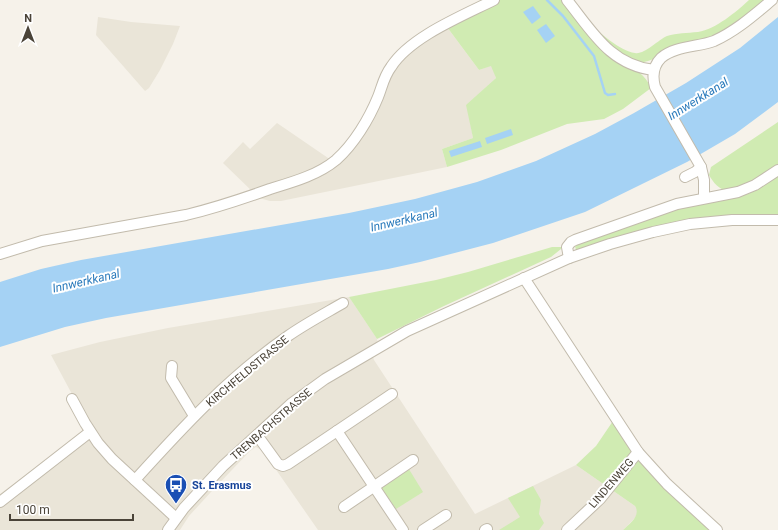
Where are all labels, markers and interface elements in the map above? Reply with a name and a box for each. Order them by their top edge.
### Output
north arrow [8,8,48,48]
text: N [24,12,32,25]
water label: Innwerkkanal [665,75,731,123]
water label: Innwerkkanal [369,205,439,235]
water label: Innwerkkanal [51,266,121,296]
street label: KIRCHFELDSTRASSE [203,333,291,410]
street label: TRENBACHSTRASSE [228,386,314,463]
street label: LINDENWEG [586,456,636,511]
bus stop icon: St. Erasmus [163,472,189,505]
place label: St. Erasmus [192,479,252,492]
scale bar [10,496,133,522]
text: 100 m [16,503,50,517]

